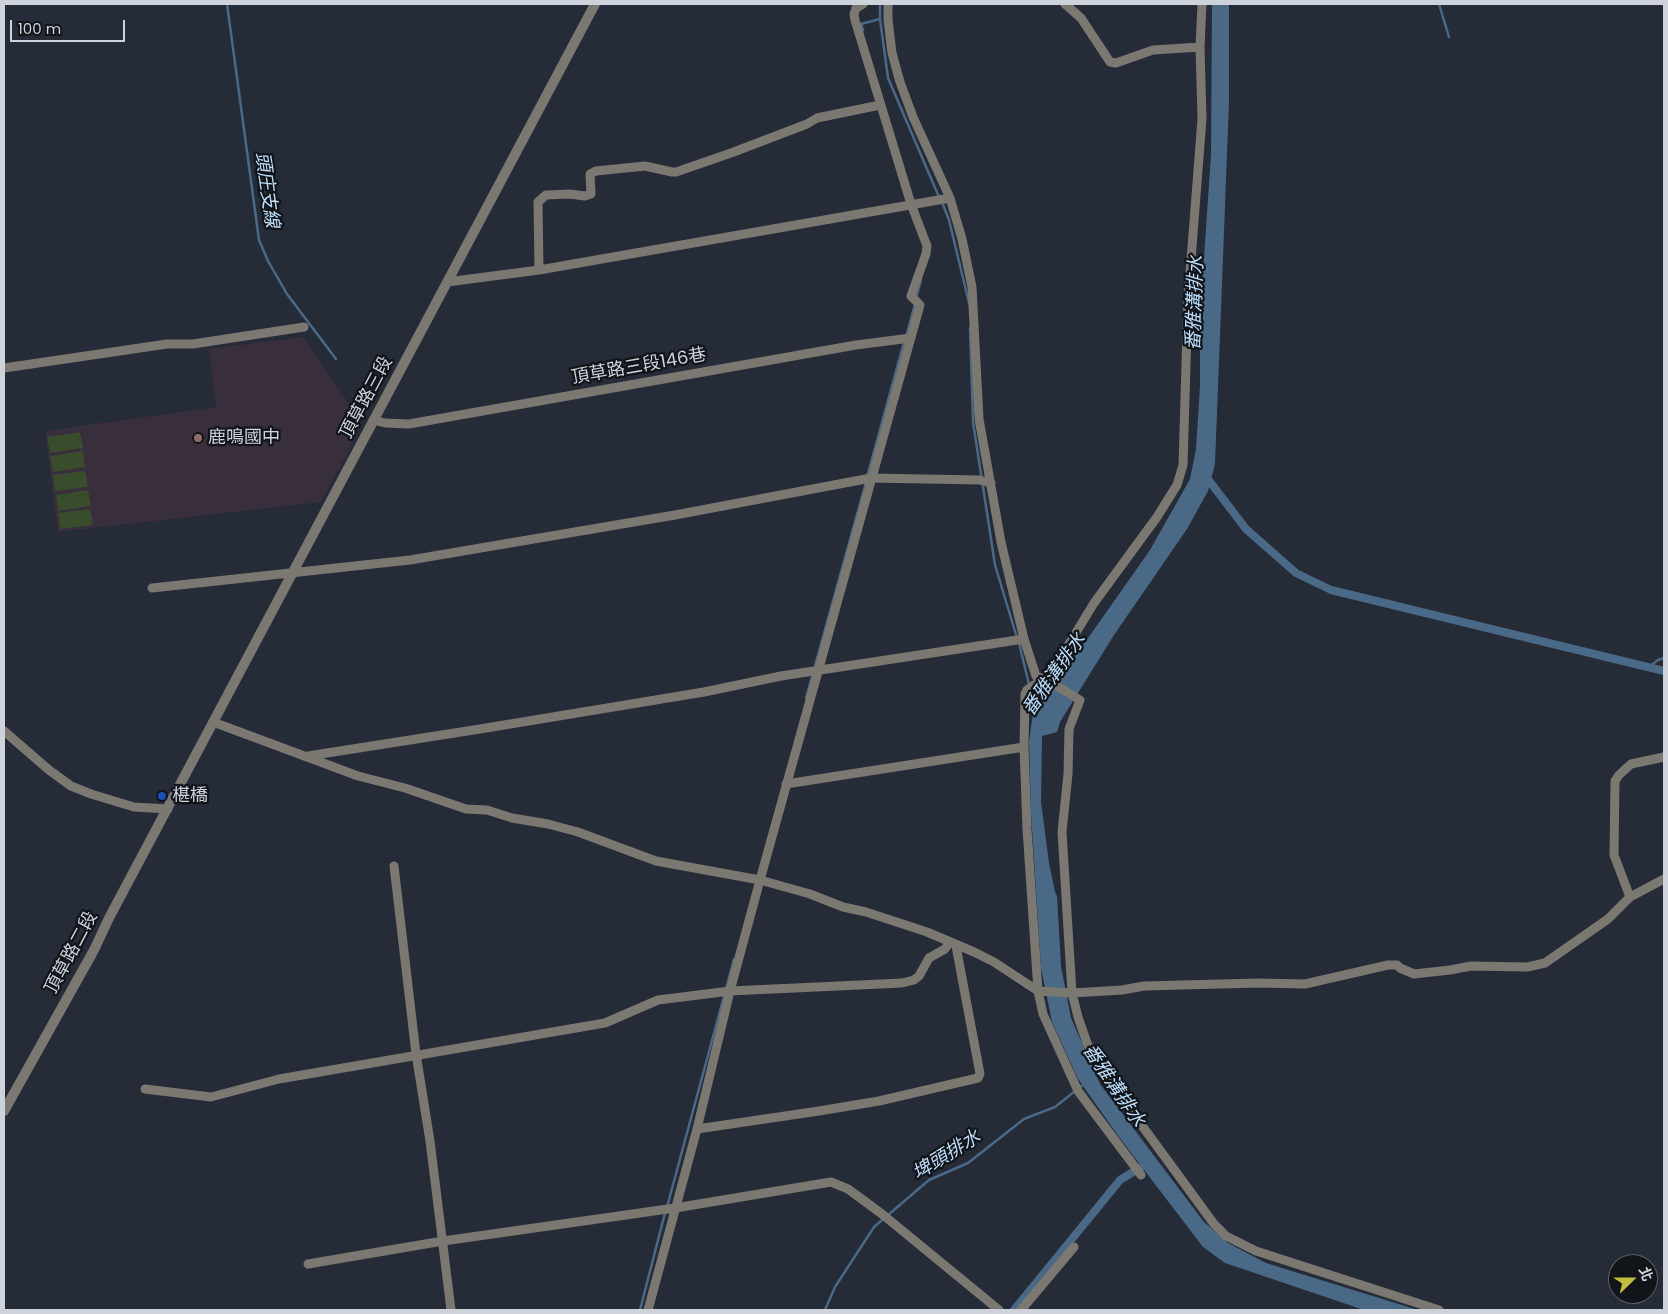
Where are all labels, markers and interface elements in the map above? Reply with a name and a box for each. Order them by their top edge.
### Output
scale bar [12,10,128,42]
text: 100 m [18,18,61,39]
water label: 頭庄支線 [249,151,283,229]
water label: 番雅溝排水 [1183,255,1209,351]
street label: 頂草路三段146巷 [570,345,708,389]
street label: 頂草路三段 [336,353,398,443]
place label: 鹿鳴國中 [208,427,280,449]
marker: 鹿鳴國中 [192,432,204,444]
water label: 番雅溝排水 [1018,630,1092,720]
place label: 椹橋 [172,785,208,807]
marker: 椹橋 [156,790,168,802]
street label: 頂草路二段 [41,908,103,998]
water label: 番雅溝排水 [1077,1040,1149,1132]
water label: 埤頭排水 [909,1126,985,1186]
north arrow [1608,1254,1658,1304]
text: 北 [1634,1264,1658,1284]

